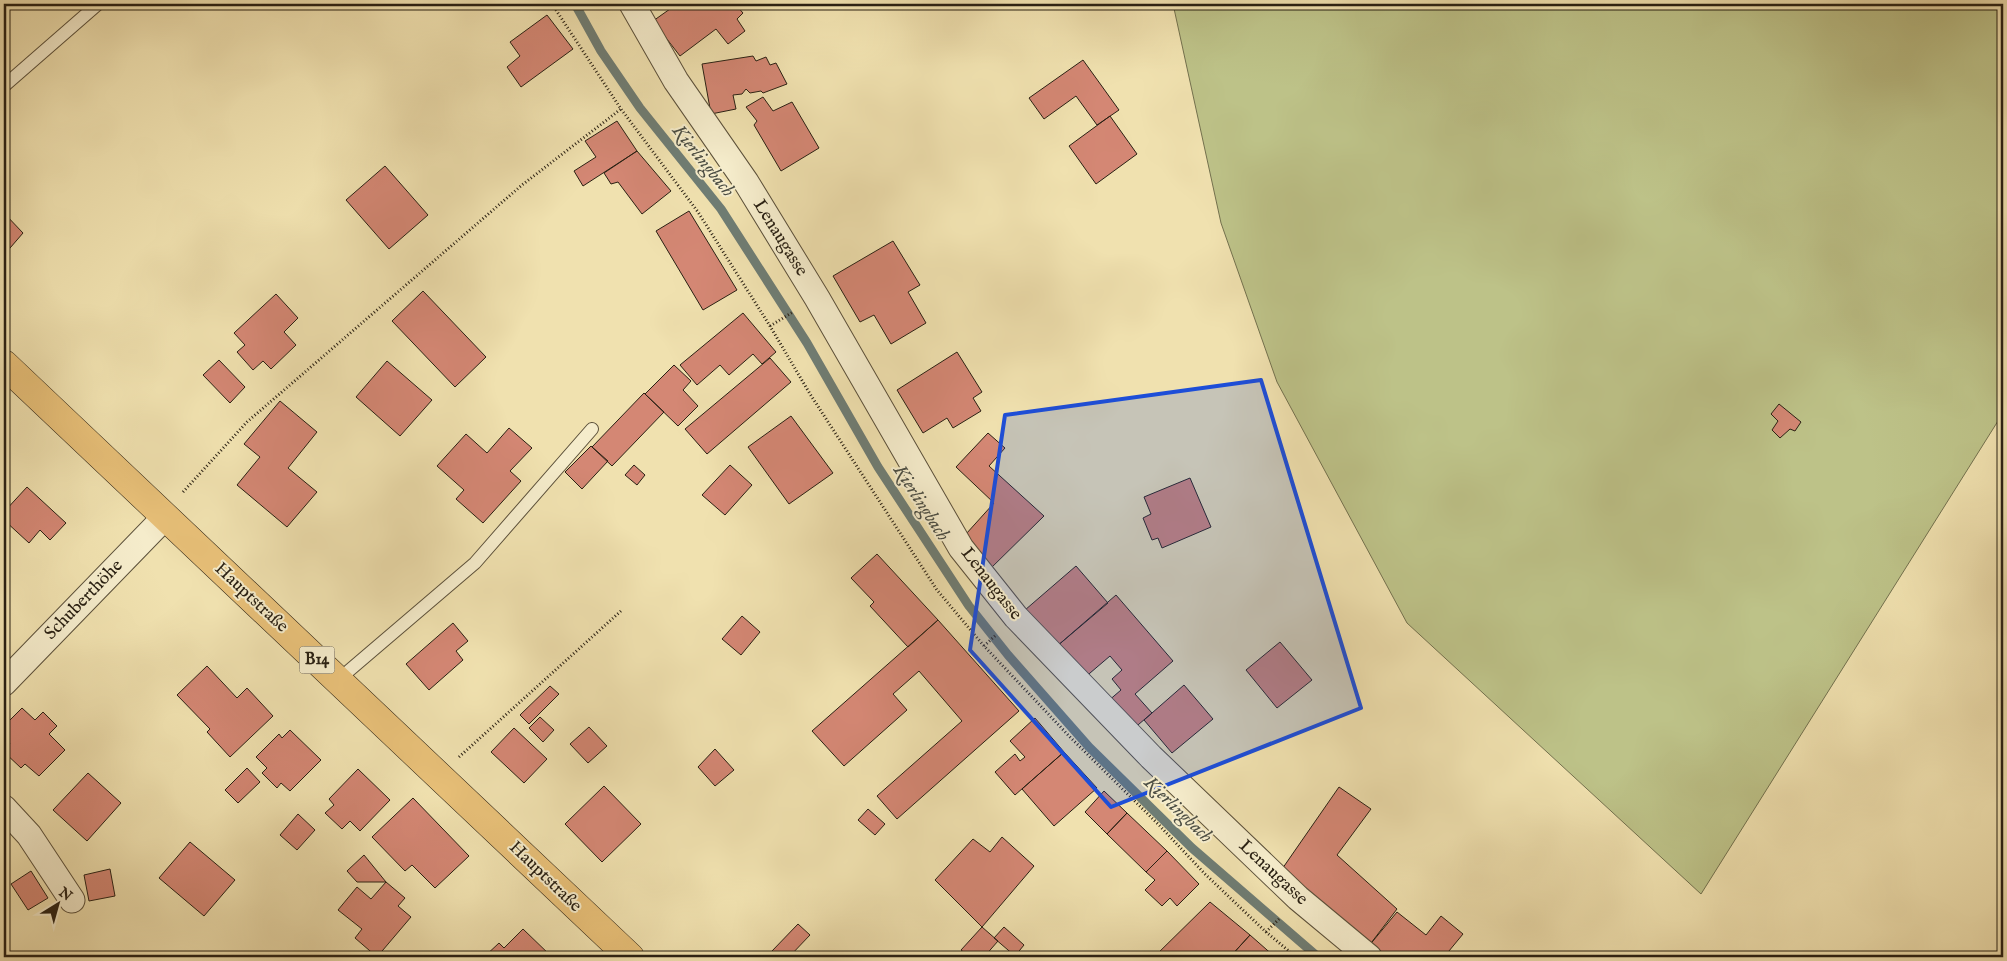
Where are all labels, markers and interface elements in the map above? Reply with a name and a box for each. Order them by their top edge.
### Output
water label: Kierlingbach [666,119,740,202]
street label: Lenaugasse [747,195,813,281]
water label: Kierlingbach [887,459,955,546]
street label: Lenaugasse [955,543,1027,625]
street label: Schuberthöhe [40,555,128,645]
street label: Hauptstraße [209,558,293,638]
road number: B14 [300,646,334,674]
water label: Kierlingbach [1138,771,1217,849]
street label: Lenaugasse [1234,835,1312,911]
street label: Hauptstraße [504,836,586,918]
north arrow [32,878,82,928]
text: N [54,883,75,905]

